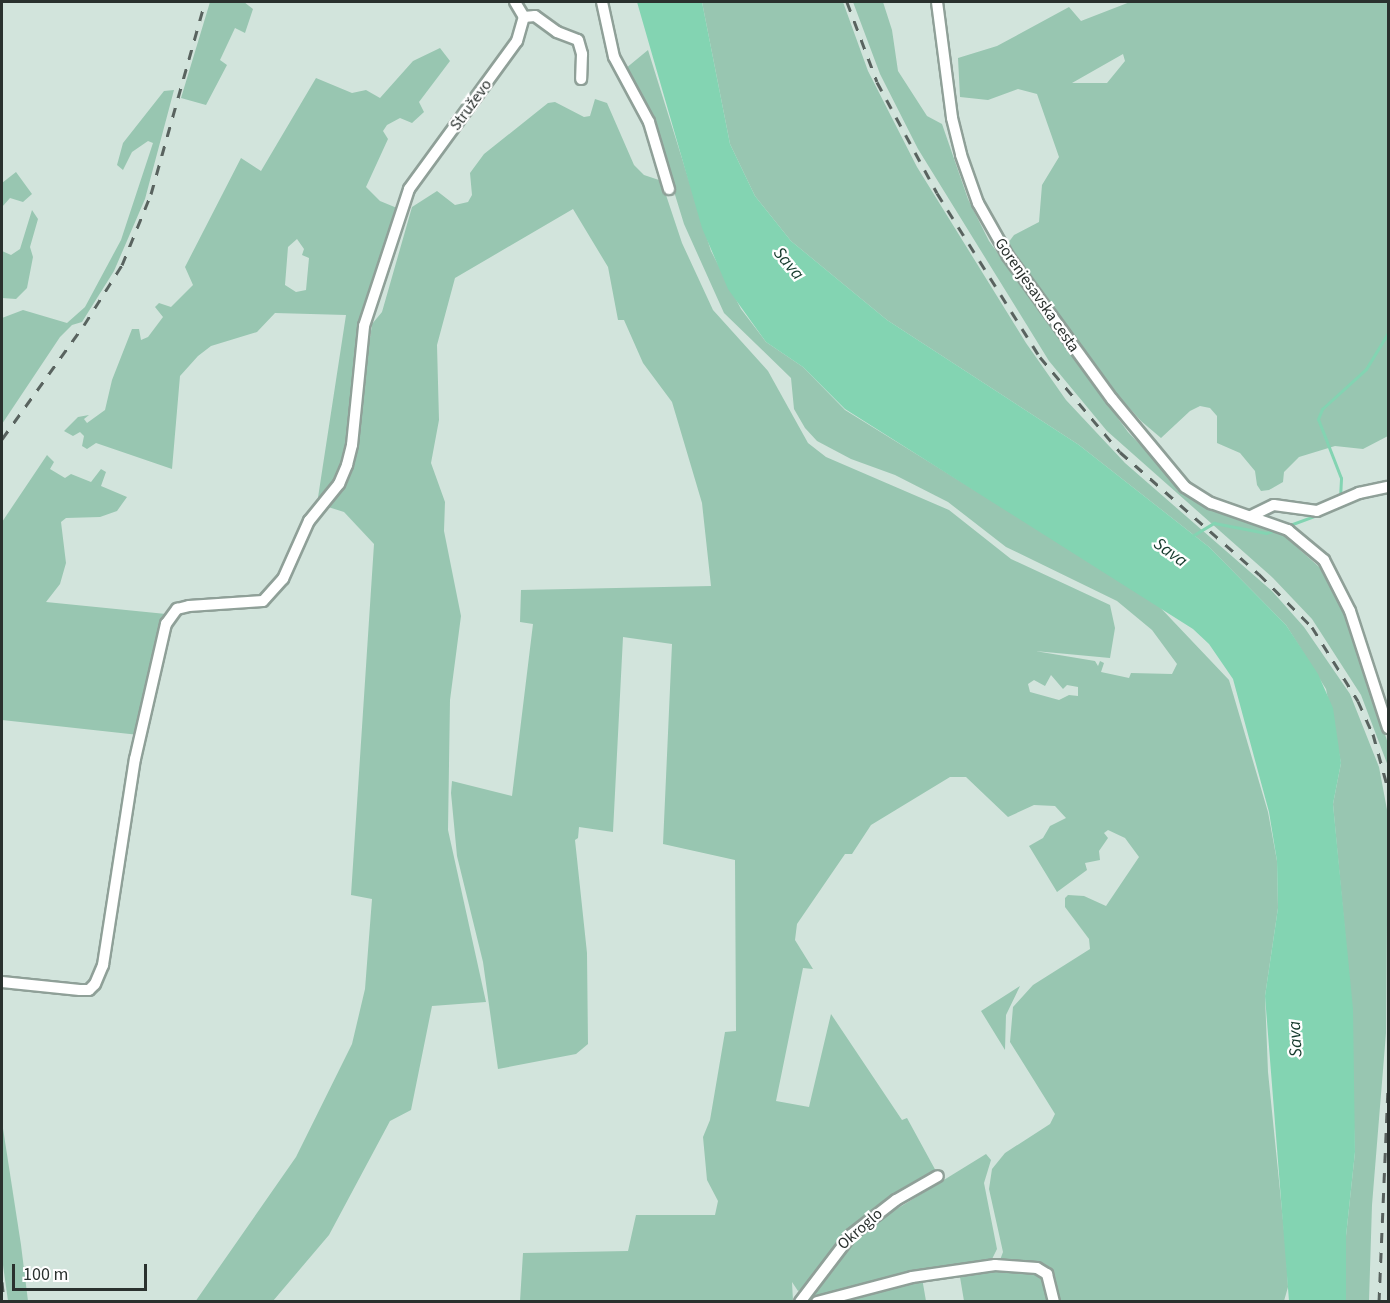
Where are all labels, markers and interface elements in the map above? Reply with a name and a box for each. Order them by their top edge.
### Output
street label: Struževo [446,76,496,134]
street label: Gorenjesavska cesta [990,234,1084,356]
water label: Sava [768,243,808,285]
water label: Sava [1149,534,1191,572]
water label: Sava [1284,1020,1308,1058]
street label: Okroglo [834,1204,886,1254]
scale bar [15,1252,150,1290]
text: 100 m [23,1262,68,1287]

